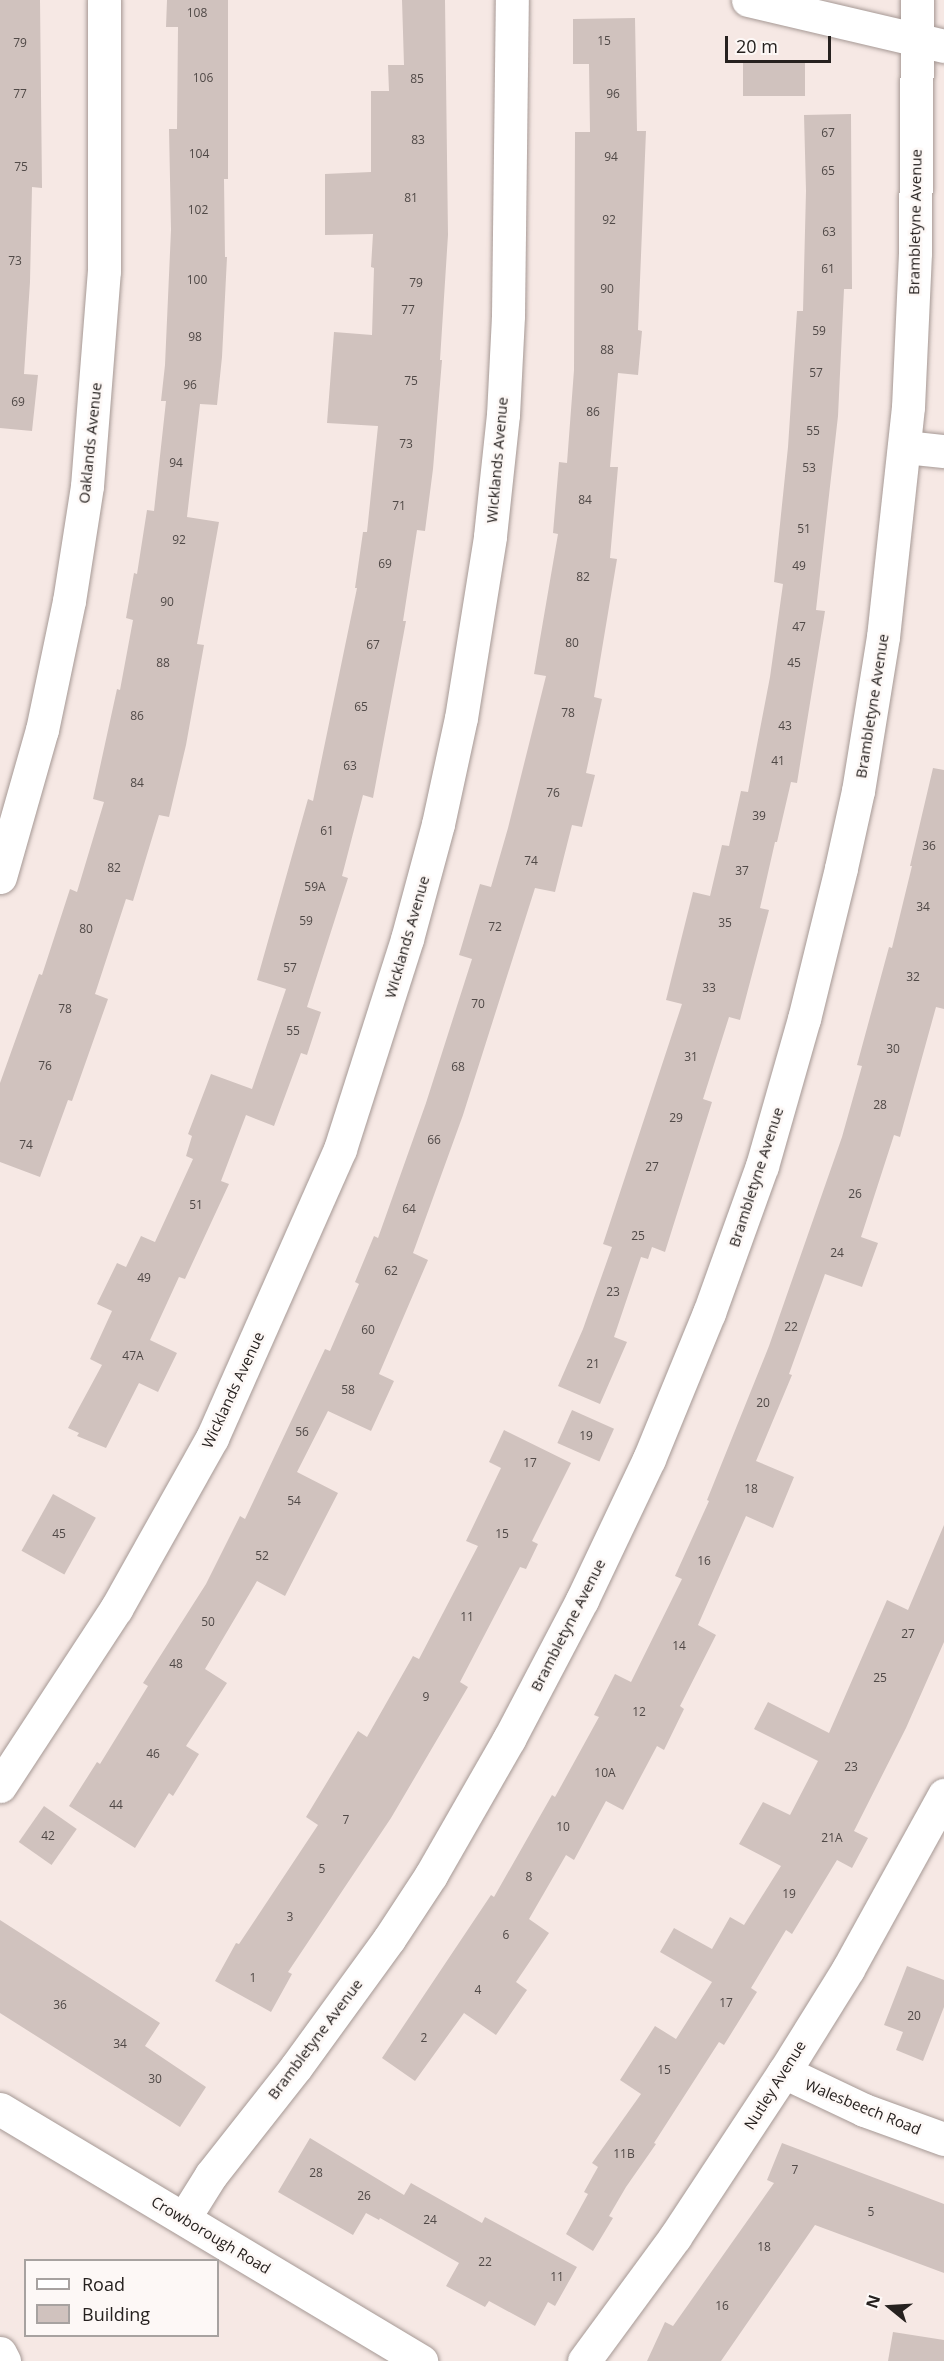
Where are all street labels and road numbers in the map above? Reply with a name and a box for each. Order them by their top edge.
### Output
street label: Brambletyne Avenue [905,149,925,295]
street label: Oaklands Avenue [75,382,105,504]
street label: Wicklands Avenue [483,396,511,524]
street label: Brambletyne Avenue [852,632,892,780]
street label: Wicklands Avenue [381,874,433,1000]
street label: Brambletyne Avenue [725,1105,787,1249]
street label: Wicklands Avenue [198,1329,268,1451]
street label: Brambletyne Avenue [527,1556,609,1694]
street label: Brambletyne Avenue [264,1975,366,2103]
street label: Nutley Avenue [740,2037,810,2133]
street label: Walesbeech Road [802,2075,924,2139]
street label: Crowborough Road [148,2192,274,2278]

